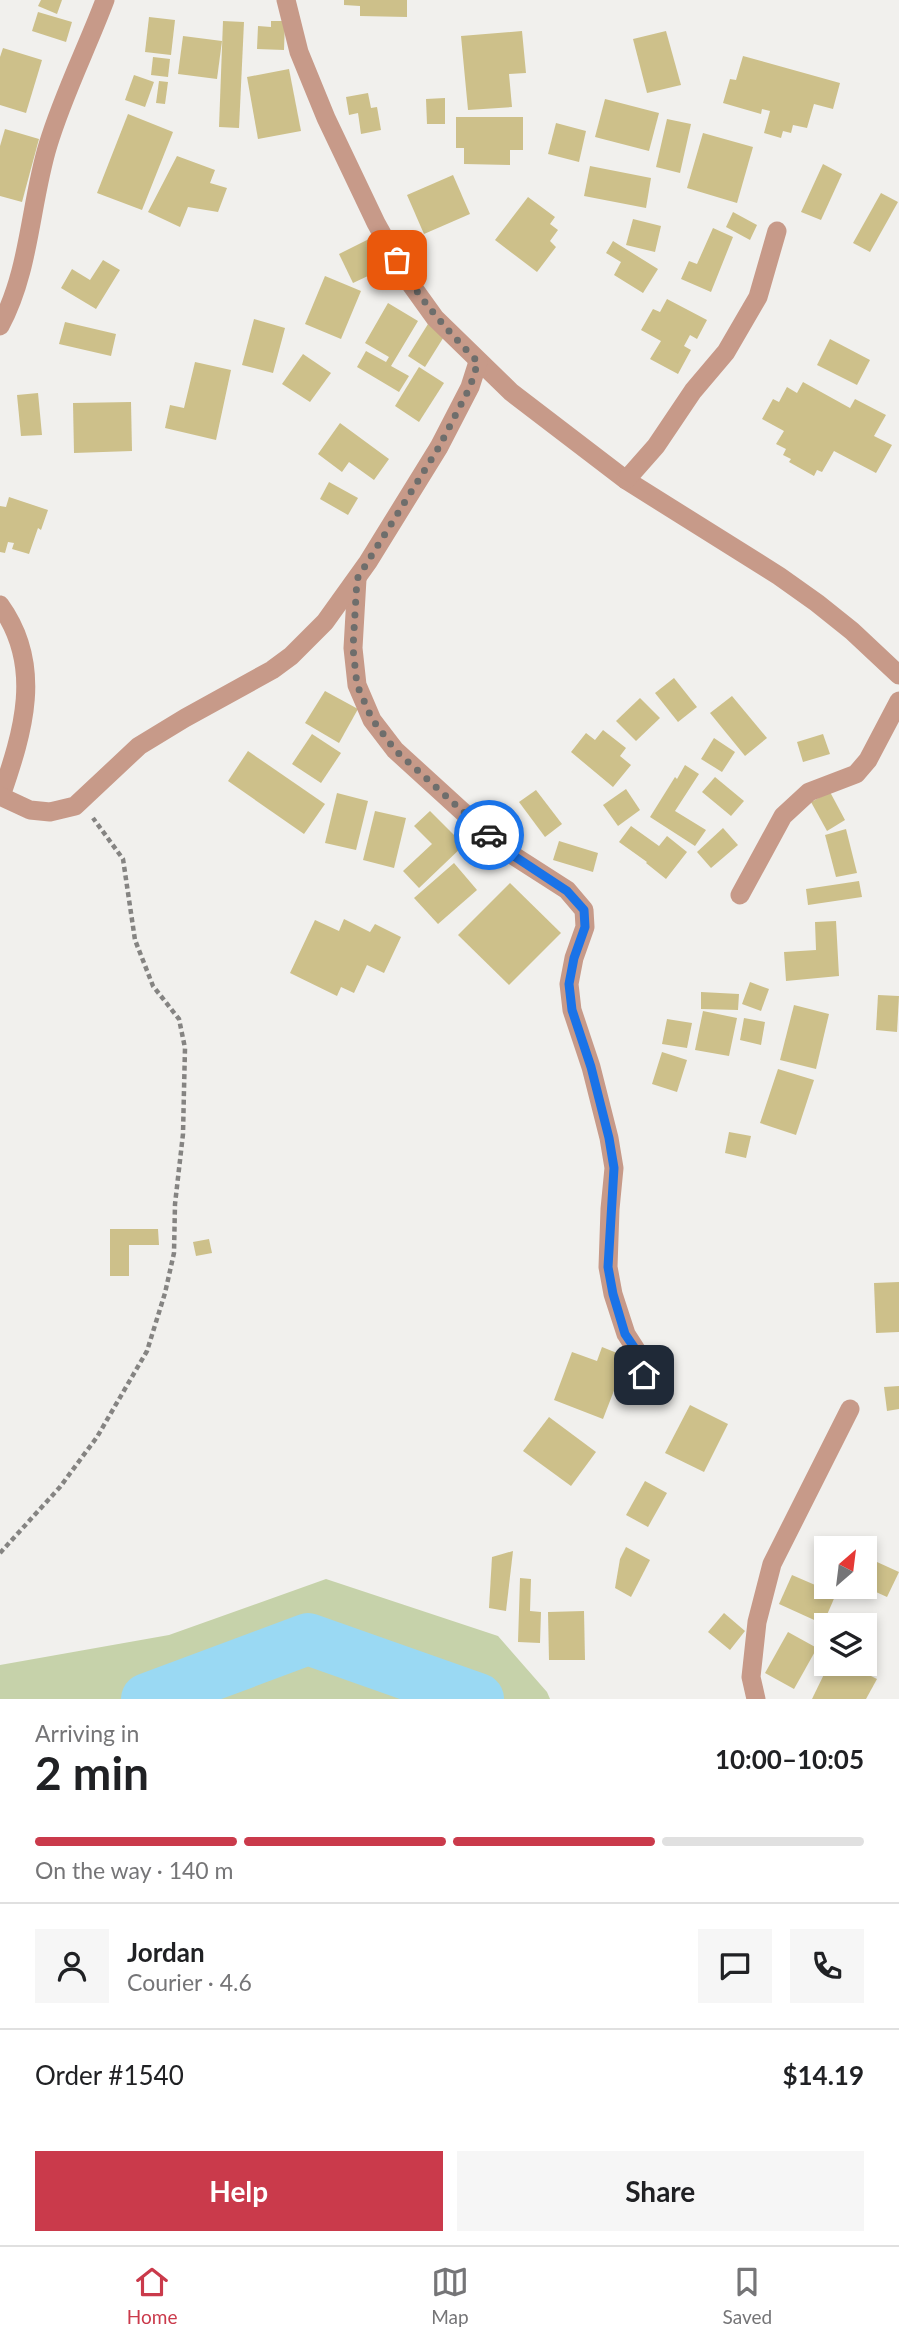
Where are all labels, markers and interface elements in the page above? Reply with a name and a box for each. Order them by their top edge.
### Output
pin [367,230,427,290]
icon: bag [378,241,416,279]
courier [454,800,524,870]
icon: car [470,816,508,854]
pin [614,1345,674,1405]
icon: home [625,1356,663,1394]
north arrow [814,1536,877,1600]
map controls [814,1536,877,1676]
button: layers [814,1613,877,1676]
text: Arriving in [35,1719,139,1747]
text: 10:00–10:05 [715,1743,864,1775]
text: 2 min [35,1745,149,1800]
text: On the way · 140 m [35,1856,234,1884]
button: person [35,1929,109,2003]
button: chat [698,1929,772,2003]
button: phone [790,1929,864,2003]
text: Jordan [127,1936,205,1968]
text: Courier · 4.6 [127,1968,252,1996]
text: Order #1540 [35,2059,184,2091]
text: $14.19 [782,2059,864,2091]
button: Help [35,2151,443,2231]
button: Share [457,2151,864,2231]
tab: Home [127,2263,177,2328]
tab: Map [431,2263,469,2328]
tab: Saved [723,2263,772,2328]

